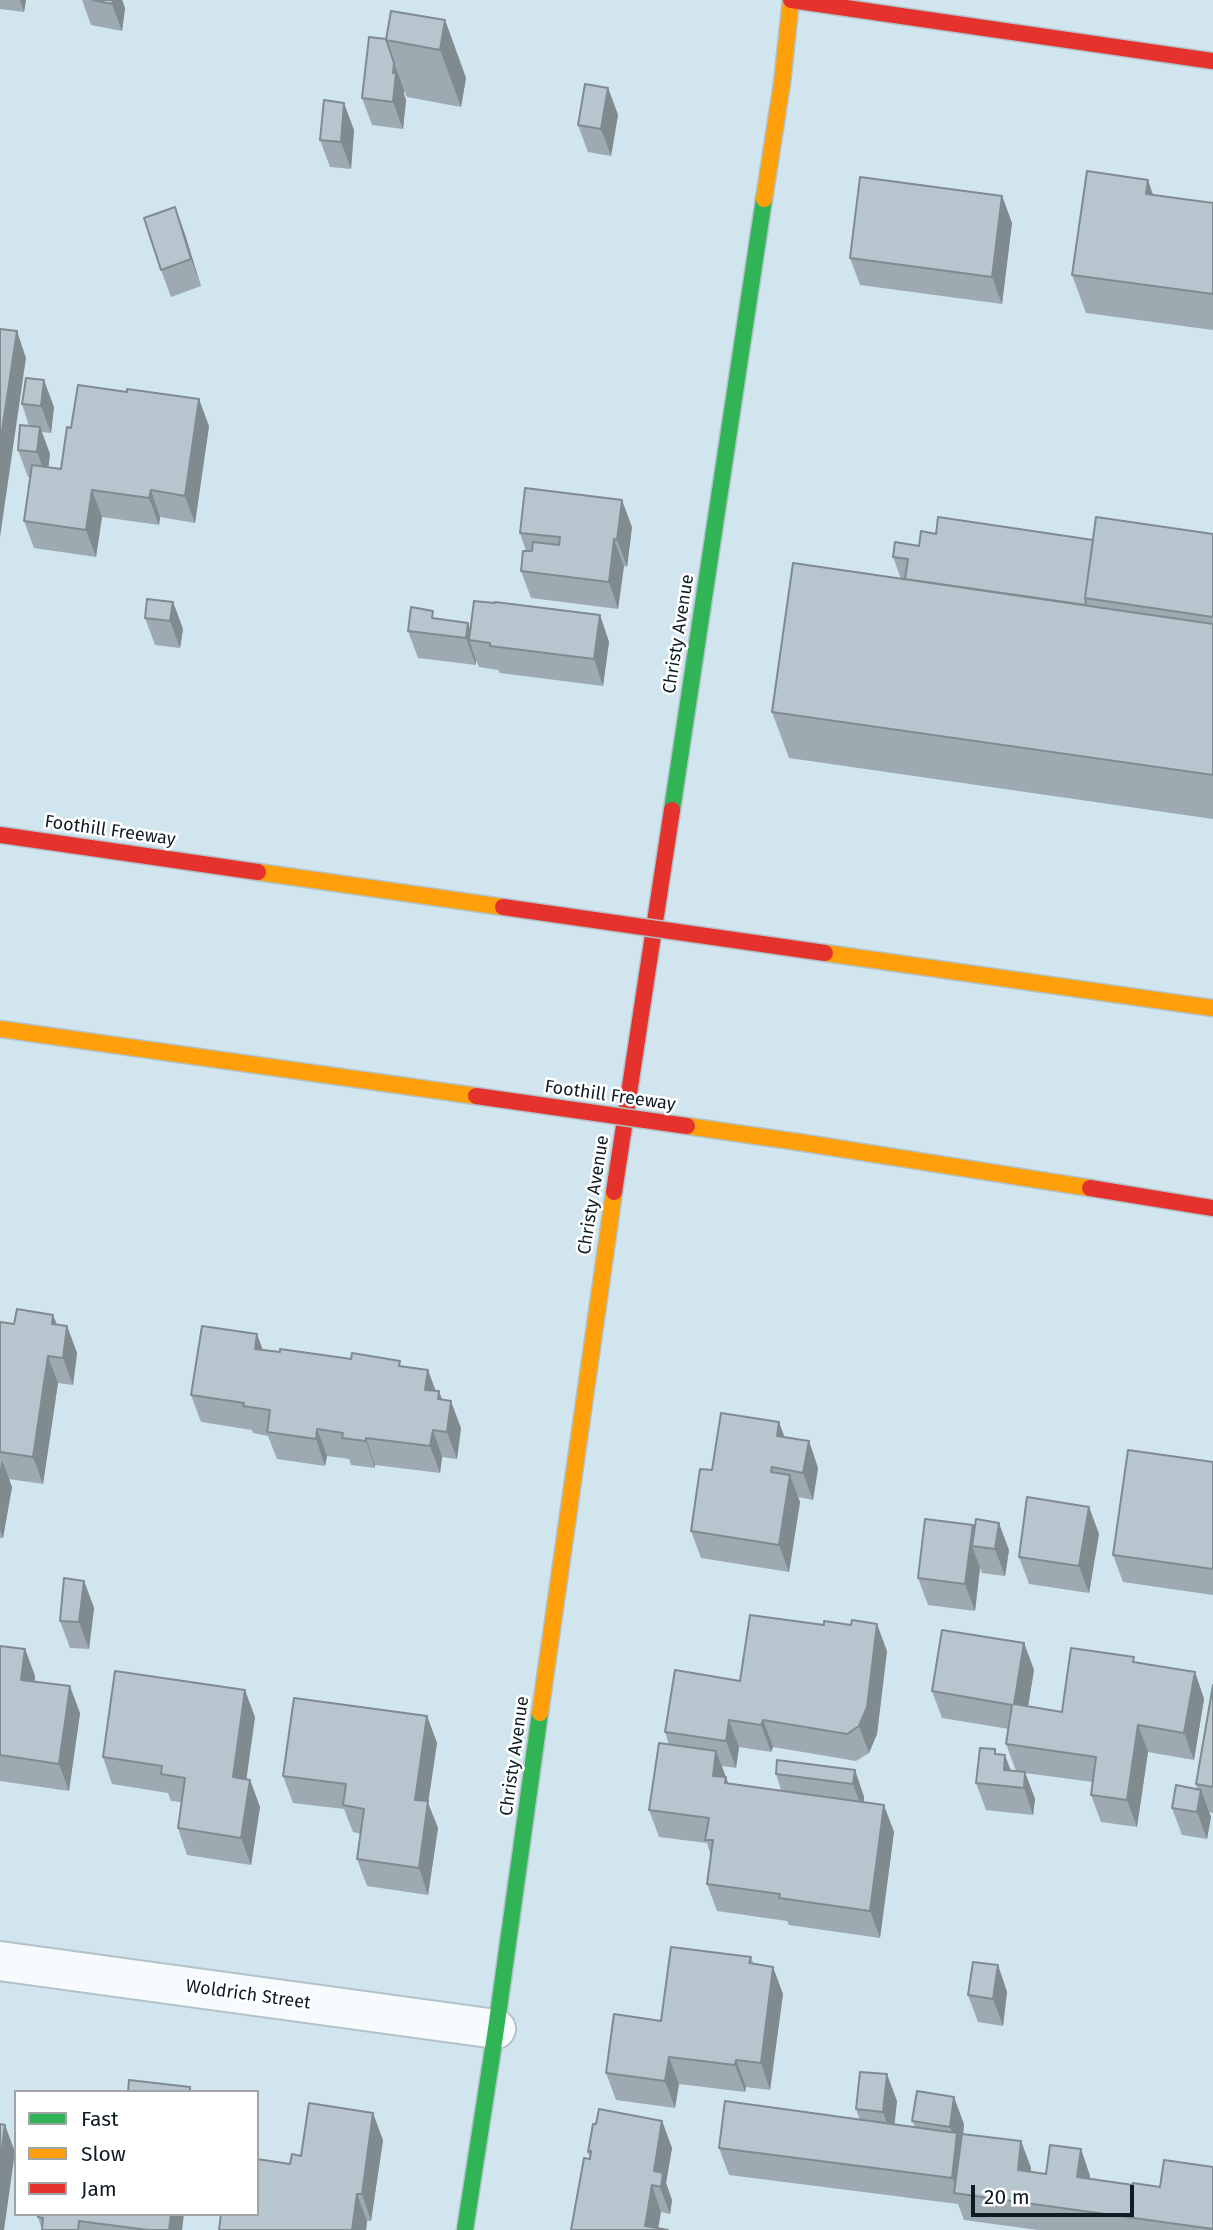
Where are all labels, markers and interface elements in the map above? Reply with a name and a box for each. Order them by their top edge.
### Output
street label: Christy Avenue [659,573,699,695]
street label: Foothill Freeway [43,811,177,851]
street label: Foothill Freeway [543,1076,677,1116]
street label: Christy Avenue [574,1134,614,1256]
street label: Christy Avenue [496,1695,534,1817]
street label: Woldrich Street [184,1976,312,2014]
legend [14,2090,259,2216]
text: Fast [81,2106,119,2132]
text: Slow [81,2141,126,2167]
scale bar [975,2170,1138,2214]
text: Jam [81,2176,117,2202]
text: 20 m [984,2184,1030,2210]

